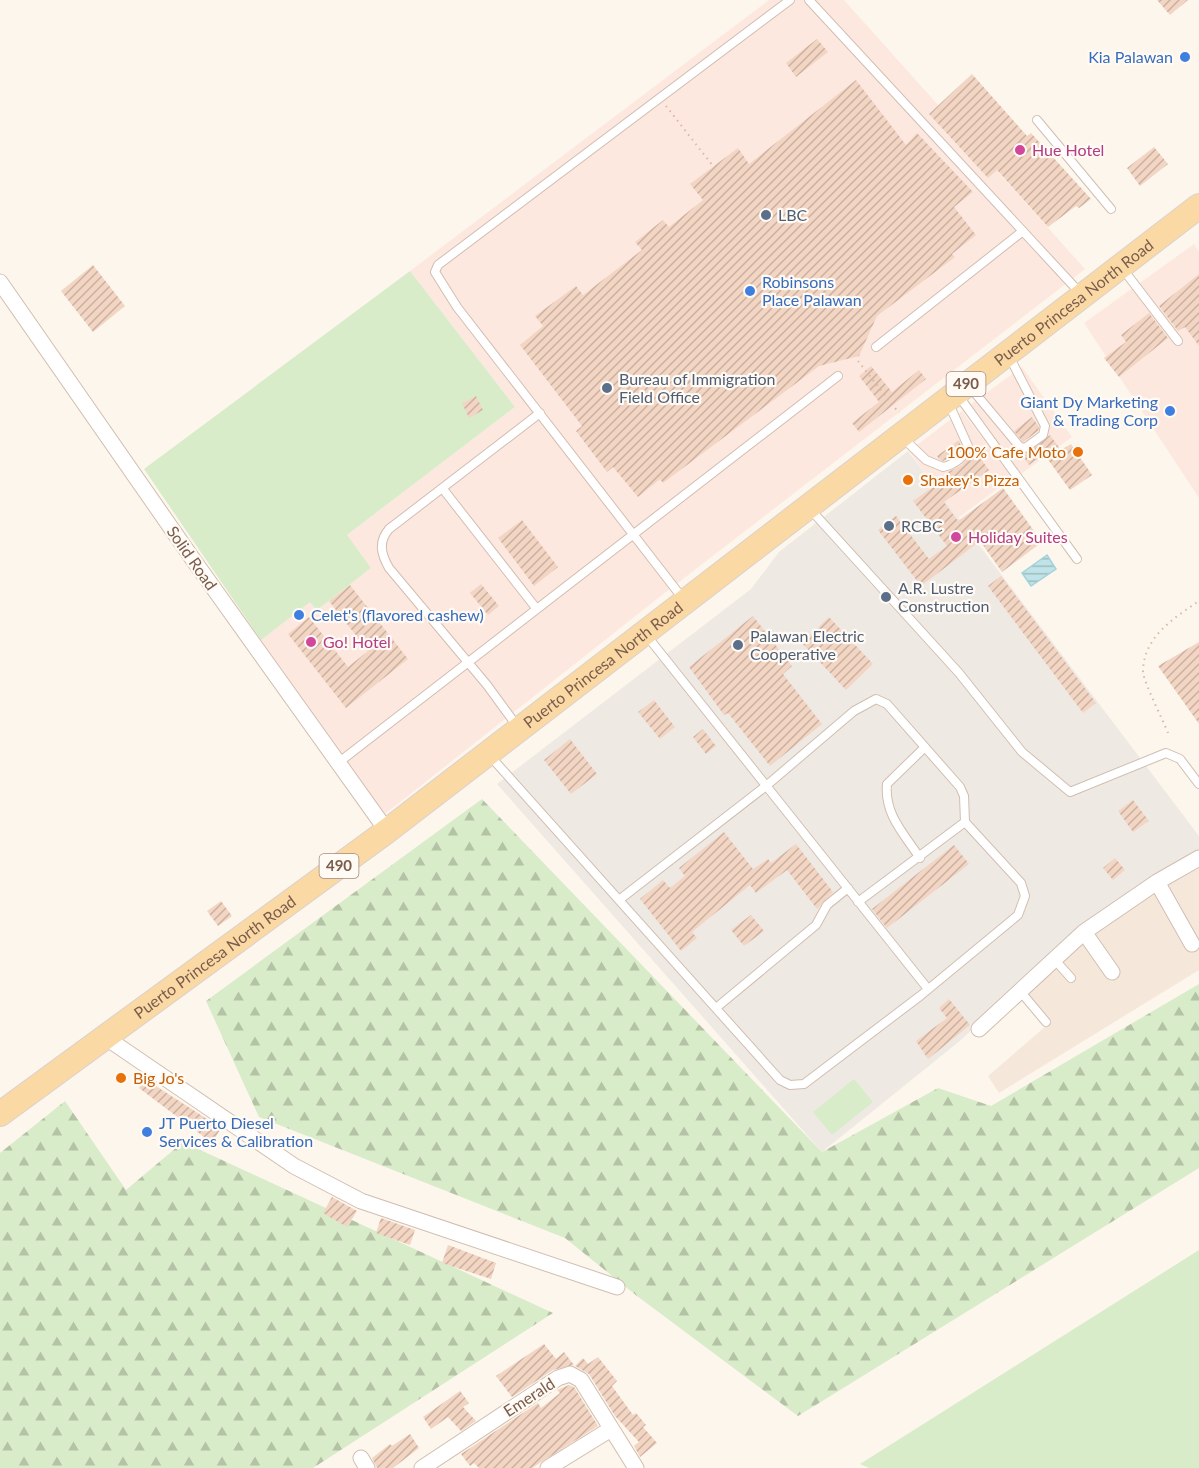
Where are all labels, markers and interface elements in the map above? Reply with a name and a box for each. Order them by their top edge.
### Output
place label: Kia Palawan [1088,47,1173,66]
marker: Kia Palawan [1178,50,1192,64]
place label: Hue Hotel [1032,140,1104,159]
marker: Hue Hotel [1013,143,1027,157]
place label: LBC [778,205,808,224]
marker: LBC [759,208,773,222]
street label: Puerto Princesa North Road [990,235,1157,369]
place label: Robinsons Place Palawan [762,272,862,309]
marker: Robinsons Place Palawan [743,284,757,298]
place label: Bureau of Immigration Field Office [619,369,776,406]
road number: 490 [946,372,986,396]
marker: Bureau of Immigration Field Office [600,381,614,395]
place label: Giant Dy Marketing & Trading Corp [1020,392,1158,429]
marker: Giant Dy Marketing & Trading Corp [1163,404,1177,418]
place label: 100% Cafe Moto [947,442,1066,461]
marker: 100% Cafe Moto [1071,445,1085,459]
place label: Shakey's Pizza [920,470,1020,489]
marker: Shakey's Pizza [901,473,915,487]
place label: RCBC [901,516,943,535]
marker: RCBC [882,519,896,533]
street label: Solid Road [163,522,221,593]
place label: Holiday Suites [968,527,1068,546]
marker: Holiday Suites [949,530,963,544]
place label: A.R. Lustre Construction [898,578,989,615]
marker: A.R. Lustre Construction [879,590,893,604]
street label: Puerto Princesa North Road [519,597,686,732]
place label: Celet's (flavored cashew) [311,605,484,624]
marker: Celet's (flavored cashew) [292,608,306,622]
place label: Palawan Electric Cooperative [750,626,865,663]
place label: Go! Hotel [323,632,391,651]
marker: Go! Hotel [304,635,318,649]
marker: Palawan Electric Cooperative [731,638,745,652]
road number: 490 [320,854,358,878]
street label: Puerto Princesa North Road [130,891,299,1022]
place label: Big Jo's [133,1068,184,1087]
marker: Big Jo's [114,1071,128,1085]
place label: JT Puerto Diesel Services & Calibration [159,1113,313,1150]
marker: JT Puerto Diesel Services & Calibration [140,1125,154,1139]
street label: Emerald [500,1373,558,1420]

